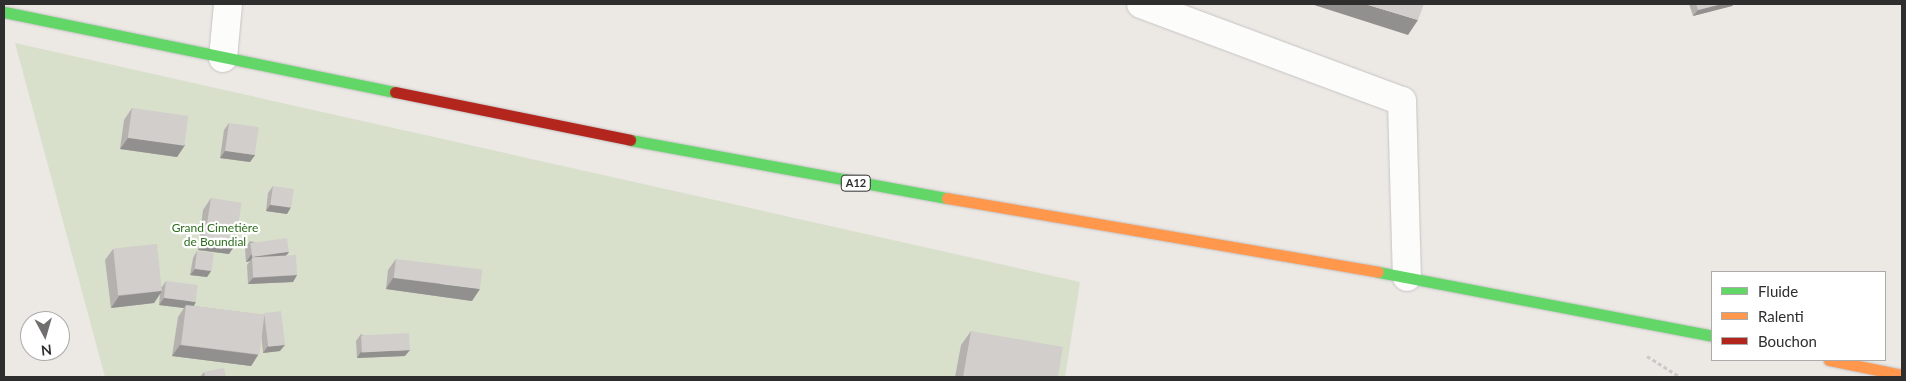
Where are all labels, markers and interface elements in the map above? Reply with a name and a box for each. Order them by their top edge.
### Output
road number: A12 [840,174,872,192]
park label: Grand Cimetière de Boundial [172,221,258,249]
legend [1711,271,1886,361]
text: Fluide [1758,282,1798,300]
text: Ralenti [1758,307,1804,325]
north arrow [20,311,70,361]
text: Bouchon [1758,332,1817,350]
text: N [40,341,53,359]

